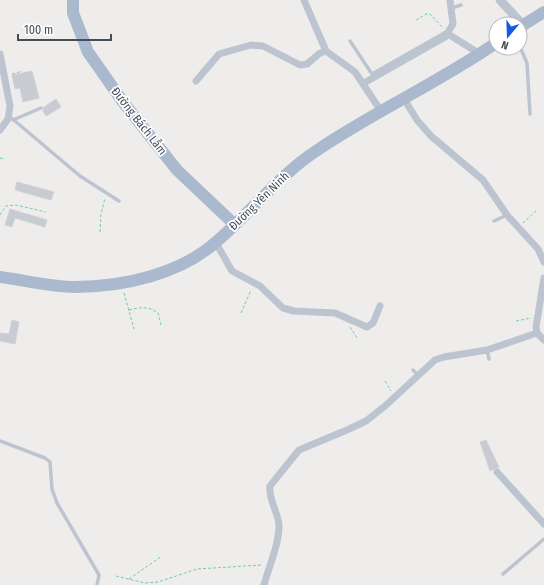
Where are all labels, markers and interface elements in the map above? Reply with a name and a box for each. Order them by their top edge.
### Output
scale bar [18,16,111,42]
north arrow [488,16,528,56]
text: 100 m [24,23,53,37]
text: N [500,38,510,52]
street label: Đường Bách Lẫm [108,84,171,158]
street label: Đường Yên Ninh [226,169,292,233]

